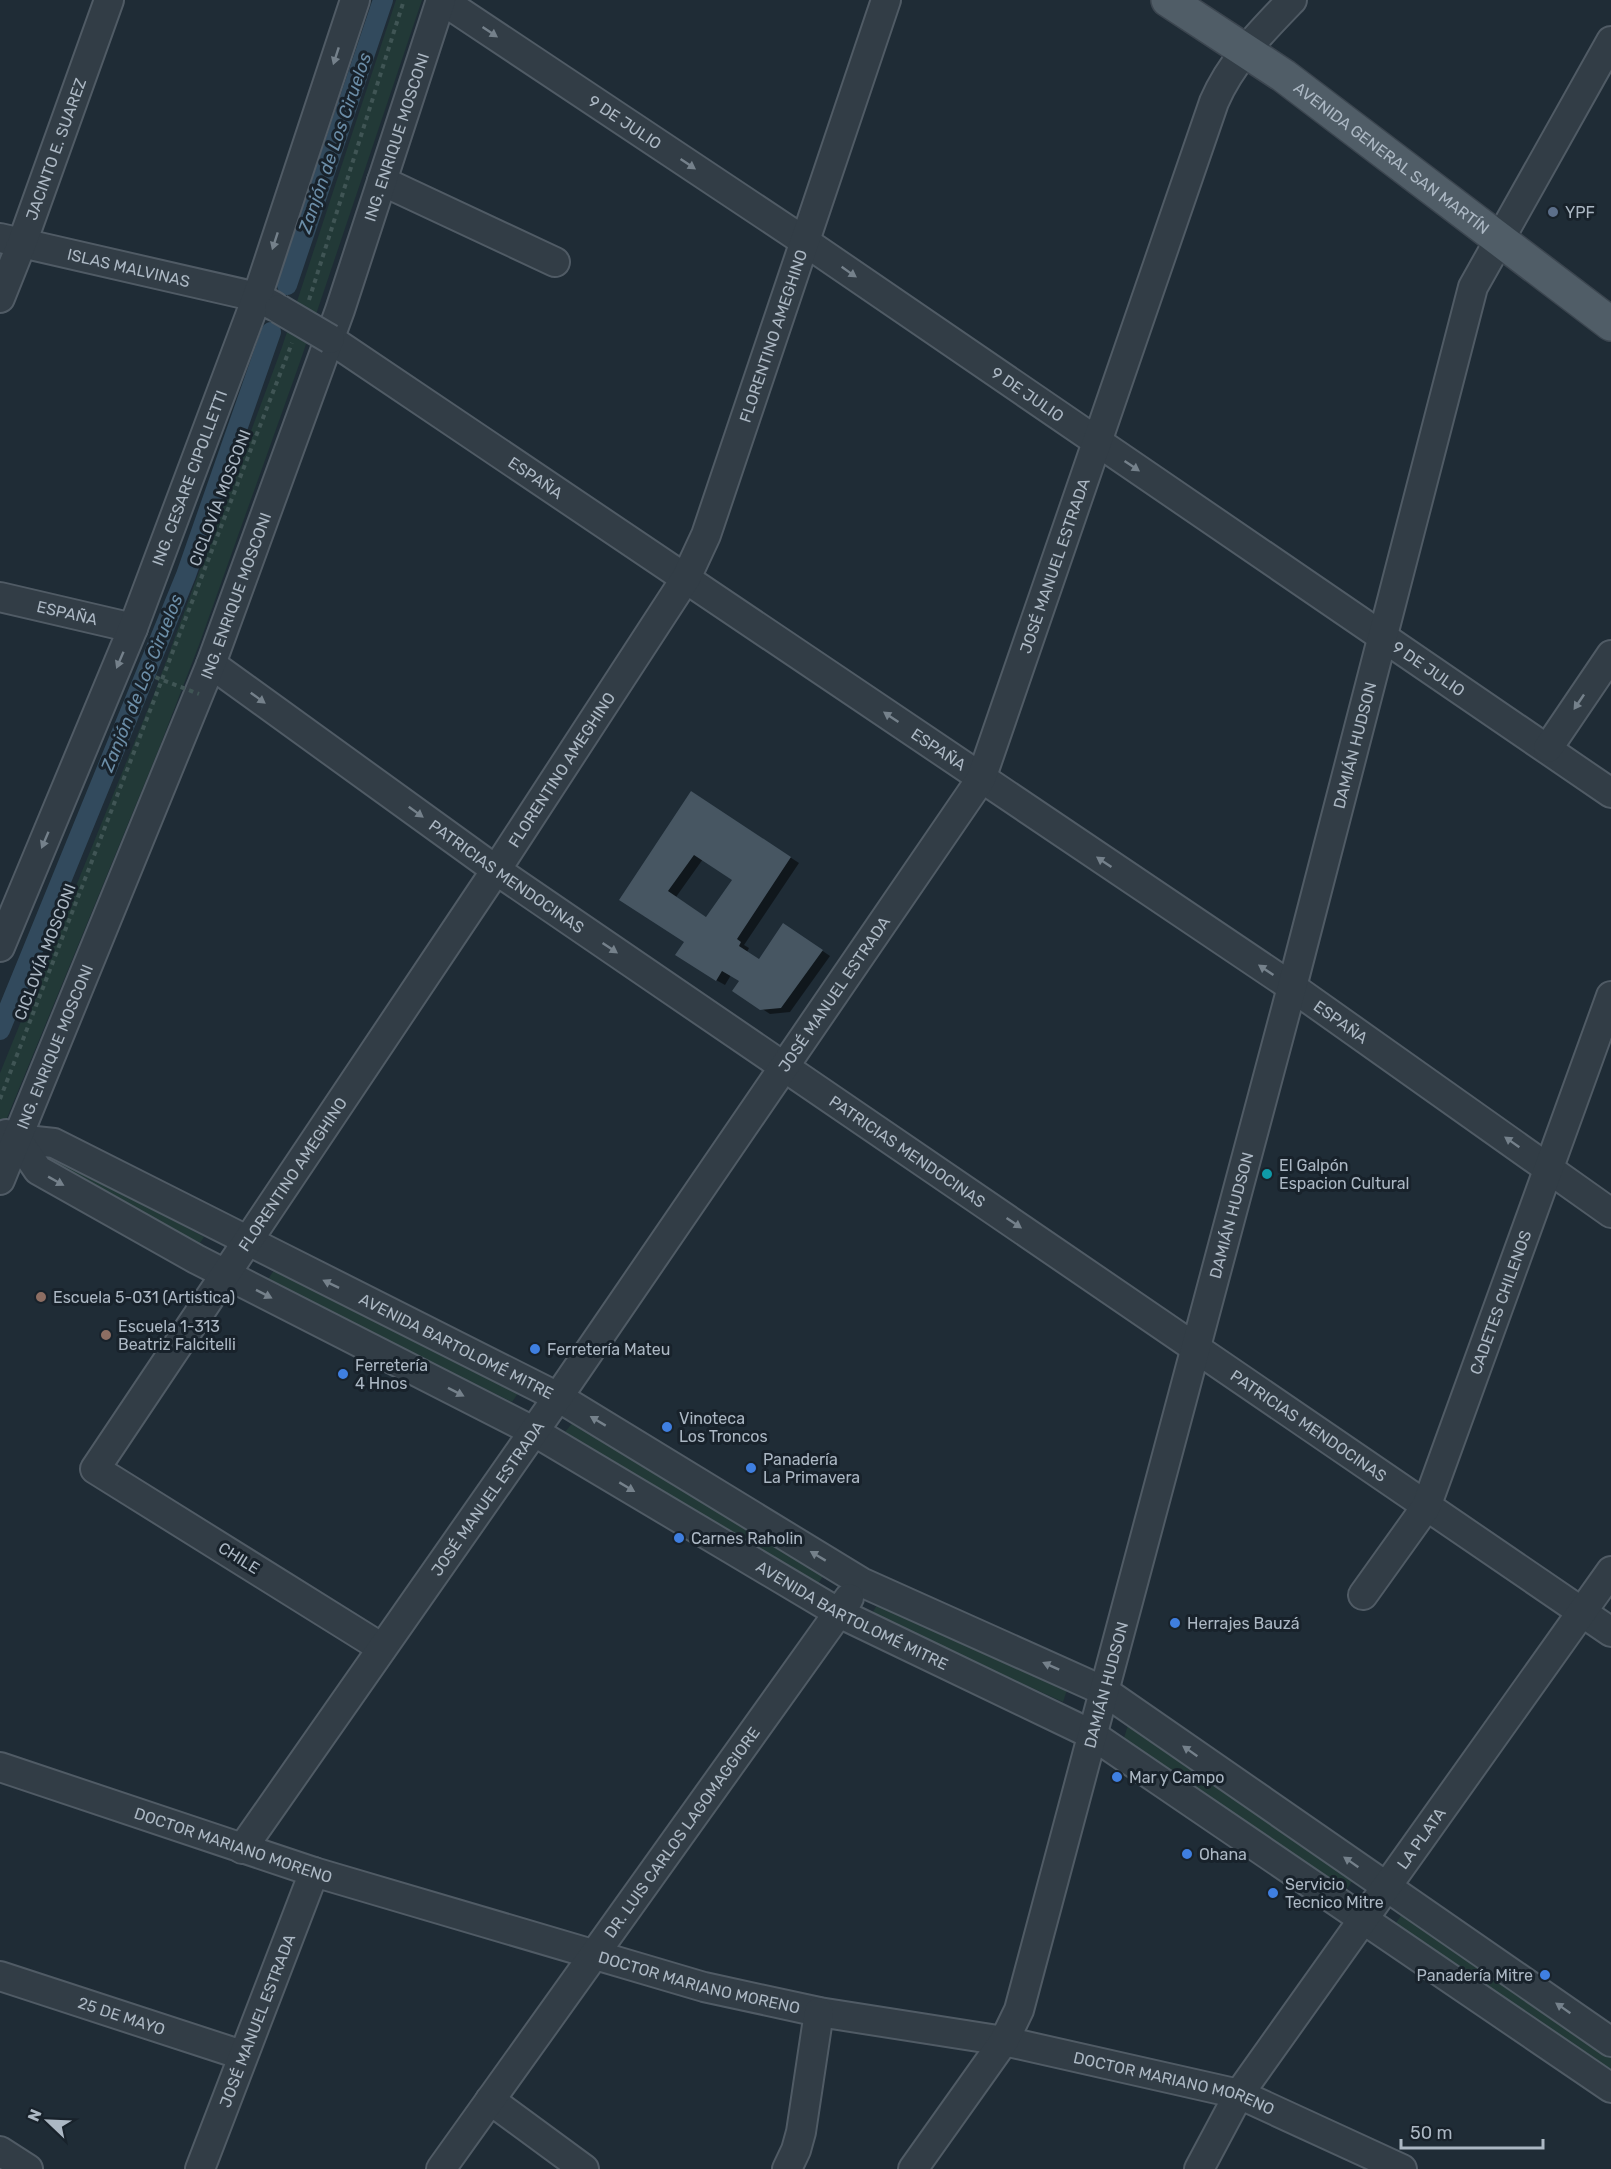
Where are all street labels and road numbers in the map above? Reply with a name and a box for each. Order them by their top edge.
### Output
street label: ING. ENRIQUE MOSCONI [360,51,433,224]
street label: JACINTO E. SUAREZ [21,75,90,223]
street label: AVENIDA GENERAL SAN MARTÍN [1290,78,1493,238]
street label: 9 DE JULIO [585,91,665,153]
street label: ISLAS MALVINAS [65,244,192,291]
street label: FLORENTINO AMEGHINO [735,247,811,425]
street label: 9 DE JULIO [988,363,1068,426]
street label: ING. CESARE CIPOLLETTI [148,387,231,568]
street label: CICLOVÍA MOSCONI [185,427,255,569]
street label: ESPAÑA [505,452,567,503]
street label: JOSÉ MANUEL ESTRADA [1015,475,1093,656]
street label: ING. ENRIQUE MOSCONI [196,510,275,682]
street label: ESPAÑA [35,596,100,629]
street label: 9 DE JULIO [1389,637,1469,700]
street label: DAMIÁN HUDSON [1329,680,1380,811]
street label: FLORENTINO AMEGHINO [504,688,619,851]
street label: ESPAÑA [908,724,970,774]
street label: PATRICIAS MENDOCINAS [426,815,588,937]
street label: CICLOVÍA MOSCONI [10,881,80,1023]
street label: JOSÉ MANUEL ESTRADA [774,912,894,1075]
street label: ING. ENRIQUE MOSCONI [12,962,97,1132]
street label: ESPAÑA [1310,996,1372,1048]
street label: PATRICIAS MENDOCINAS [826,1091,989,1211]
street label: FLORENTINO AMEGHINO [234,1094,351,1255]
street label: DAMIÁN HUDSON [1205,1150,1257,1281]
street label: CADETES CHILENOS [1465,1228,1535,1377]
street label: AVENIDA BARTOLOMÉ MITRE [356,1289,557,1403]
street label: PATRICIAS MENDOCINAS [1227,1365,1390,1485]
street label: JOSÉ MANUEL ESTRADA [427,1417,548,1579]
street label: CHILE [215,1538,263,1578]
street label: AVENIDA BARTOLOMÉ MITRE [753,1556,952,1674]
street label: DAMIÁN HUDSON [1080,1620,1132,1750]
street label: DR. LUIS CARLOS LAGOMAGGIORE [600,1723,763,1941]
street label: DOCTOR MARIANO MORENO [132,1803,335,1886]
street label: LA PLATA [1393,1804,1449,1873]
street label: JOSÉ MANUEL ESTRADA [215,1931,299,2110]
street label: DOCTOR MARIANO MORENO [596,1947,802,2017]
street label: 25 DE MAYO [76,1993,168,2039]
street label: DOCTOR MARIANO MORENO [1072,2047,1278,2119]

